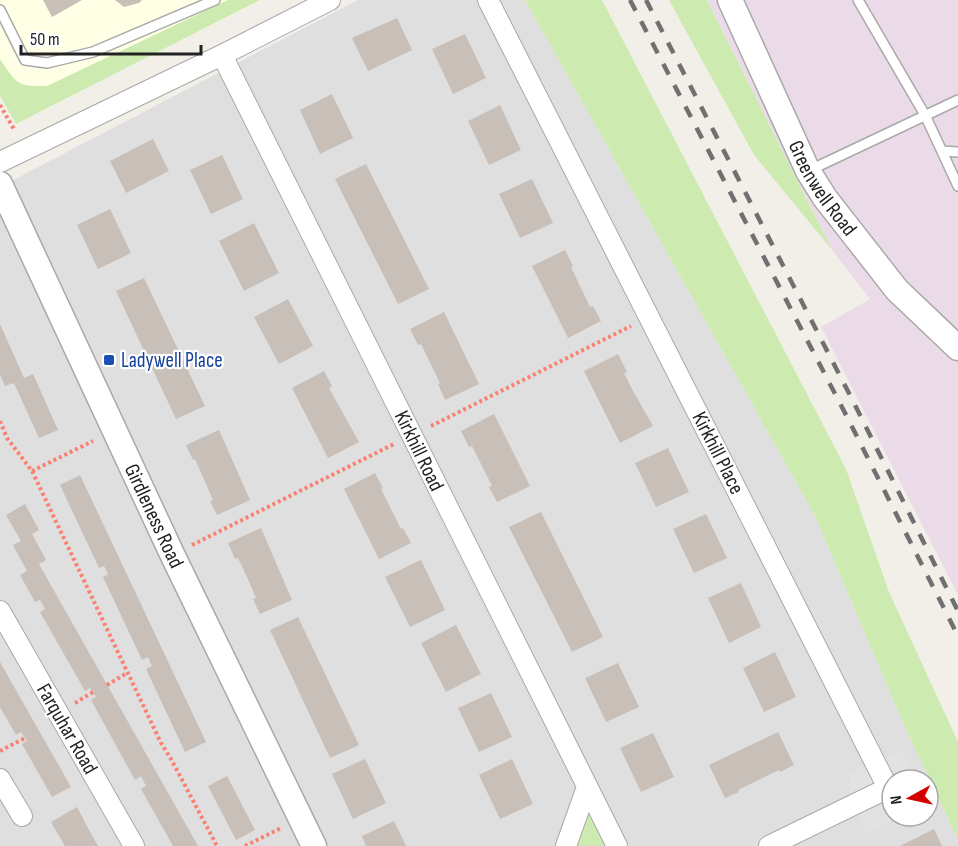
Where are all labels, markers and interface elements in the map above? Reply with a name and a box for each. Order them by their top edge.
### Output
scale bar [21,18,201,56]
text: 50 m [30,29,60,50]
street label: Greenwell Road [783,137,862,241]
place label: Ladywell Place [121,348,223,373]
marker: Ladywell Place [102,353,116,367]
street label: Kirkhill Road [389,407,449,495]
street label: Kirkhill Place [687,408,749,498]
street label: Girdleness Road [119,460,189,572]
street label: Farquhar Road [31,679,103,779]
north arrow [880,768,940,828]
text: N [887,794,907,805]

